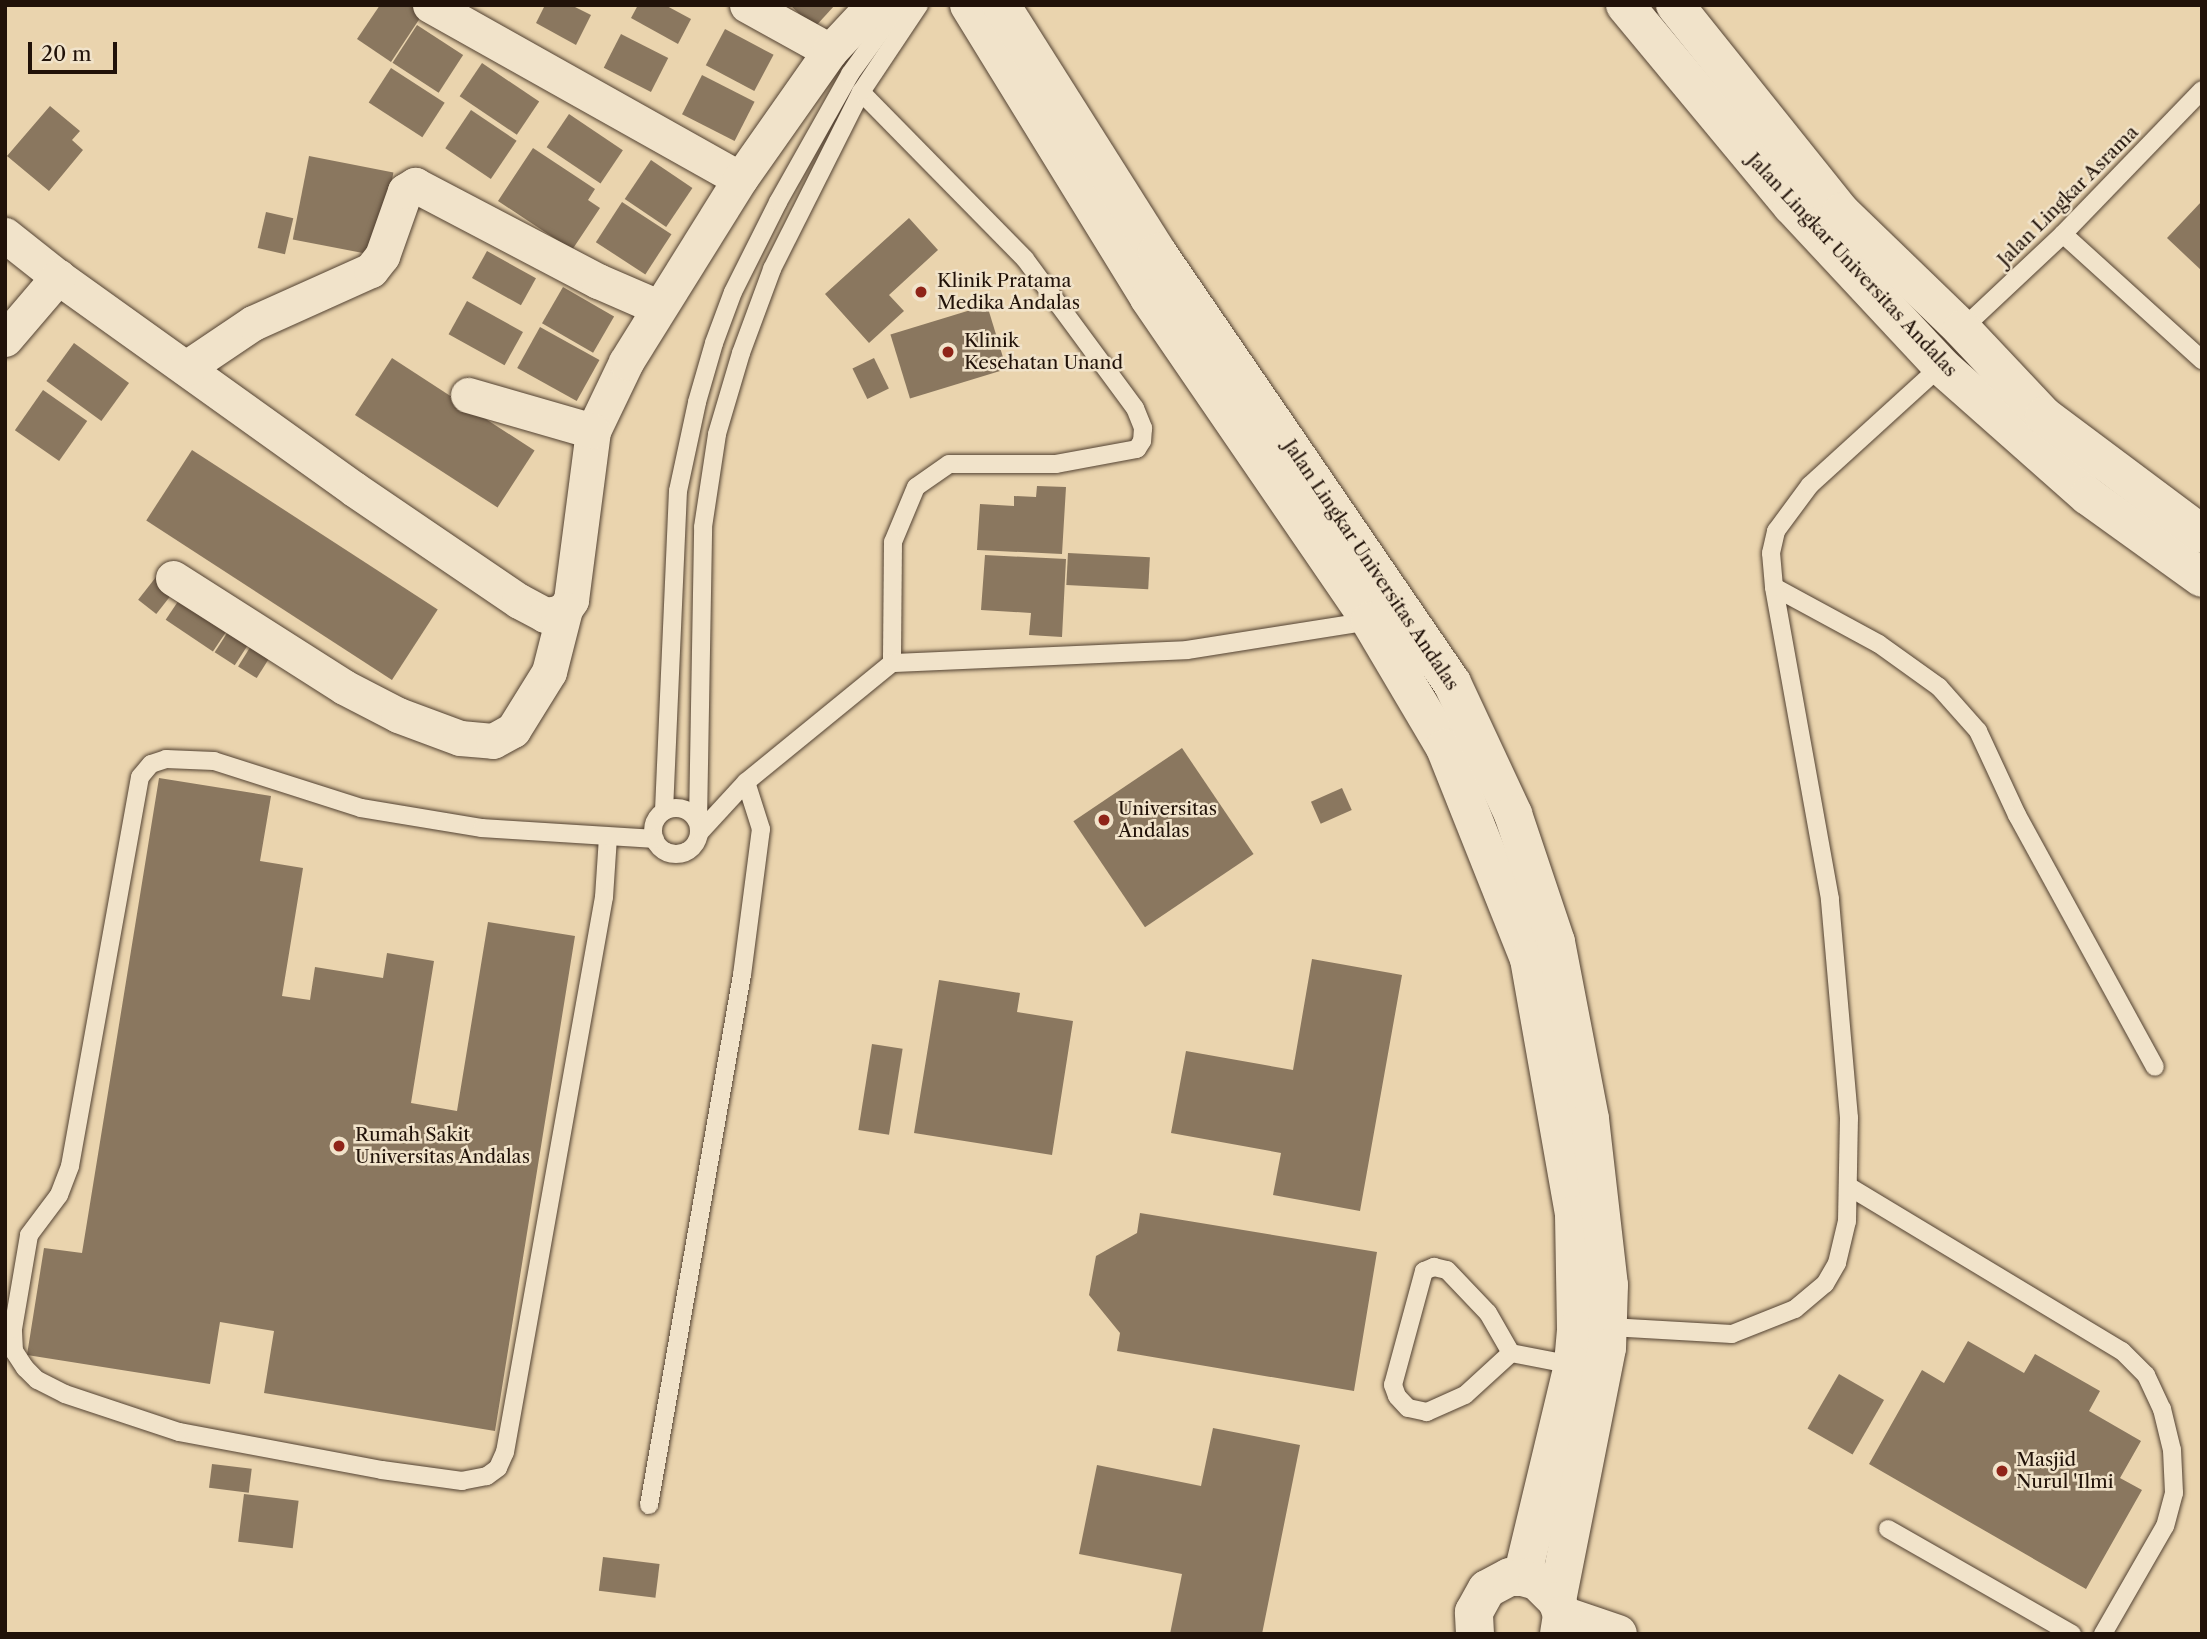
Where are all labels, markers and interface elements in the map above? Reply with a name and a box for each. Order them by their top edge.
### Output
scale bar [32,28,121,72]
text: 20 m [41,41,92,66]
street label: Jalan Lingkar Asrama [1992,120,2144,272]
street label: Jalan Lingkar Universitas Andalas [1742,148,1962,382]
place label: Klinik Pratama Medika Andalas [937,270,1081,314]
marker: Klinik Pratama Medika Andalas [911,282,931,302]
place label: Klinik Kesehatan Unand [964,330,1123,374]
marker: Klinik Kesehatan Unand [938,342,958,362]
street label: Jalan Lingkar Universitas Andalas [1278,435,1464,695]
place label: Universitas Andalas [1118,798,1217,842]
marker: Universitas Andalas [1096,812,1112,828]
place label: Rumah Sakit Universitas Andalas [355,1124,531,1168]
marker: Rumah Sakit Universitas Andalas [329,1136,349,1156]
place label: Masjid Nurul 'Ilmi [2016,1449,2114,1493]
marker: Masjid Nurul 'Ilmi [1994,1463,2010,1479]

